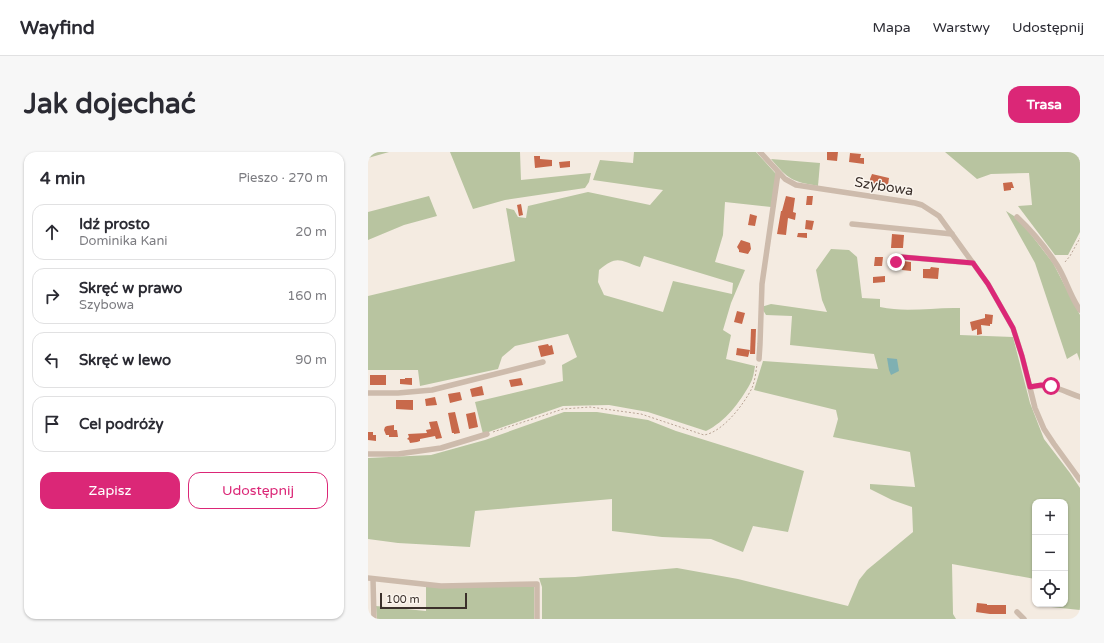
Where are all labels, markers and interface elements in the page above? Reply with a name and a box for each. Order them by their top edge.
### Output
text: Wayfind [20,17,95,39]
text: Mapa [873,19,911,36]
text: Warstwy [933,19,990,36]
text: Udostępnij [1012,19,1084,36]
button: Trasa [1008,86,1080,123]
text: Jak dojechać [24,87,196,121]
text: 4 min [40,168,85,189]
text: Pieszo · 270 m [238,170,328,186]
street label: Szybowa [853,173,915,200]
text: Idź prosto [79,215,150,233]
icon: ahead [41,221,63,243]
text: 20 m [295,224,327,240]
text: Dominika Kani [79,233,168,249]
route end [887,253,905,271]
text: Skręć w prawo [79,279,182,297]
icon: right [41,285,63,307]
text: 160 m [287,288,327,304]
text: Szybowa [79,297,134,313]
icon: left [41,349,63,371]
text: Skręć w lewo [79,351,171,369]
text: 90 m [295,352,327,368]
route start [1042,377,1060,395]
icon: arrive [41,413,63,435]
text: Cel podróży [79,415,164,433]
button: Zapisz [40,472,180,509]
button: Udostępnij [188,472,328,509]
map controls [1032,499,1068,607]
button: + [1032,499,1068,535]
button: − [1032,535,1068,571]
button: locate [1032,571,1068,607]
scale bar [380,591,467,610]
text: 100 m [386,593,420,606]

